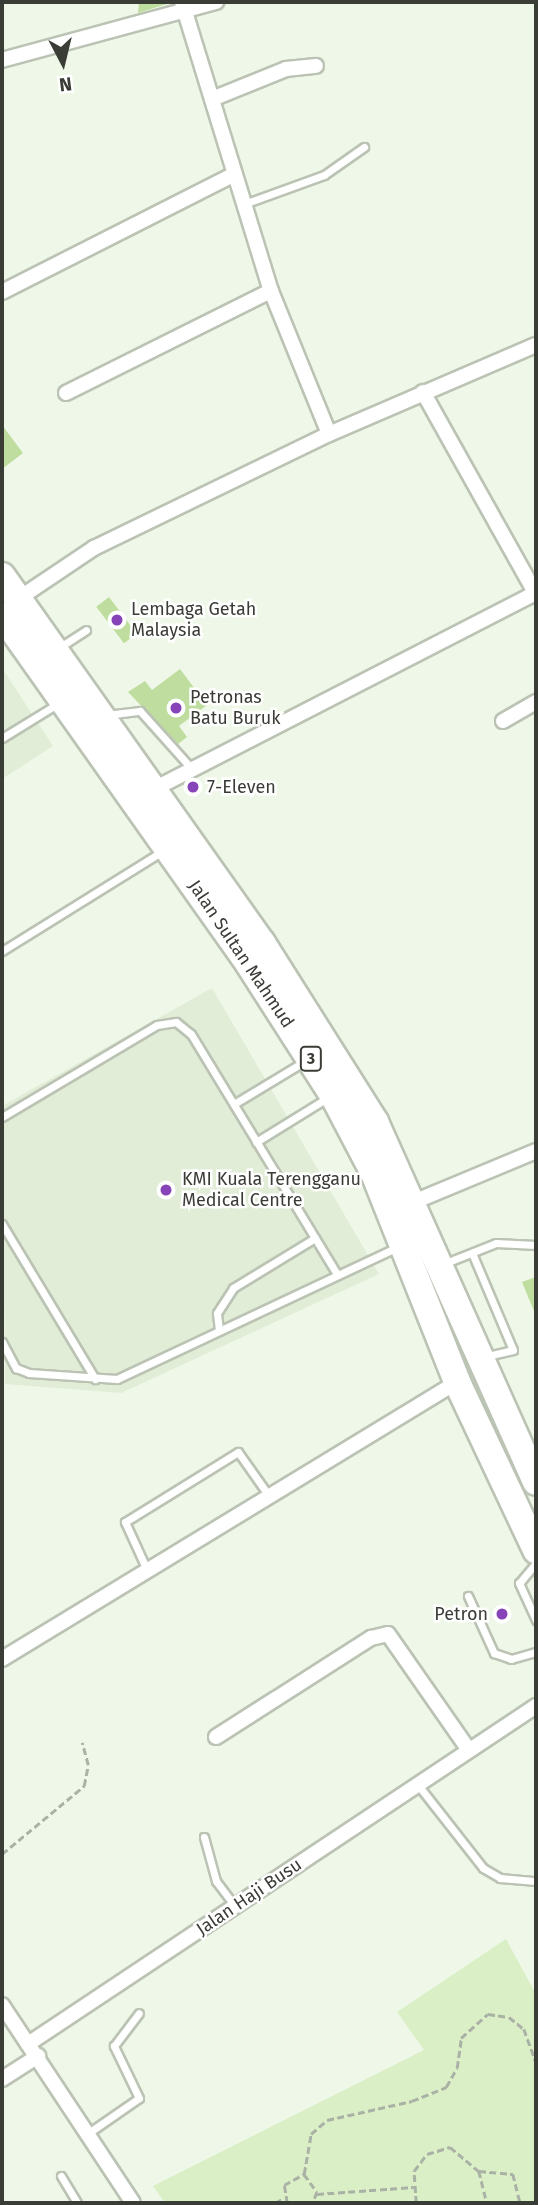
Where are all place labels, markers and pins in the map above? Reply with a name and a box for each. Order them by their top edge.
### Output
place label: Lembaga Getah Malaysia [131,599,256,642]
marker: Lembaga Getah Malaysia [109,612,125,628]
place label: Petronas Batu Buruk [190,687,281,730]
marker: Petronas Batu Buruk [168,700,184,716]
place label: 7-Eleven [207,776,276,798]
marker: 7-Eleven [185,779,201,795]
place label: KMI Kuala Terengganu Medical Centre [182,1169,361,1212]
marker: KMI Kuala Terengganu Medical Centre [156,1180,176,1200]
place label: Petron [434,1603,488,1625]
marker: Petron [494,1606,510,1622]

